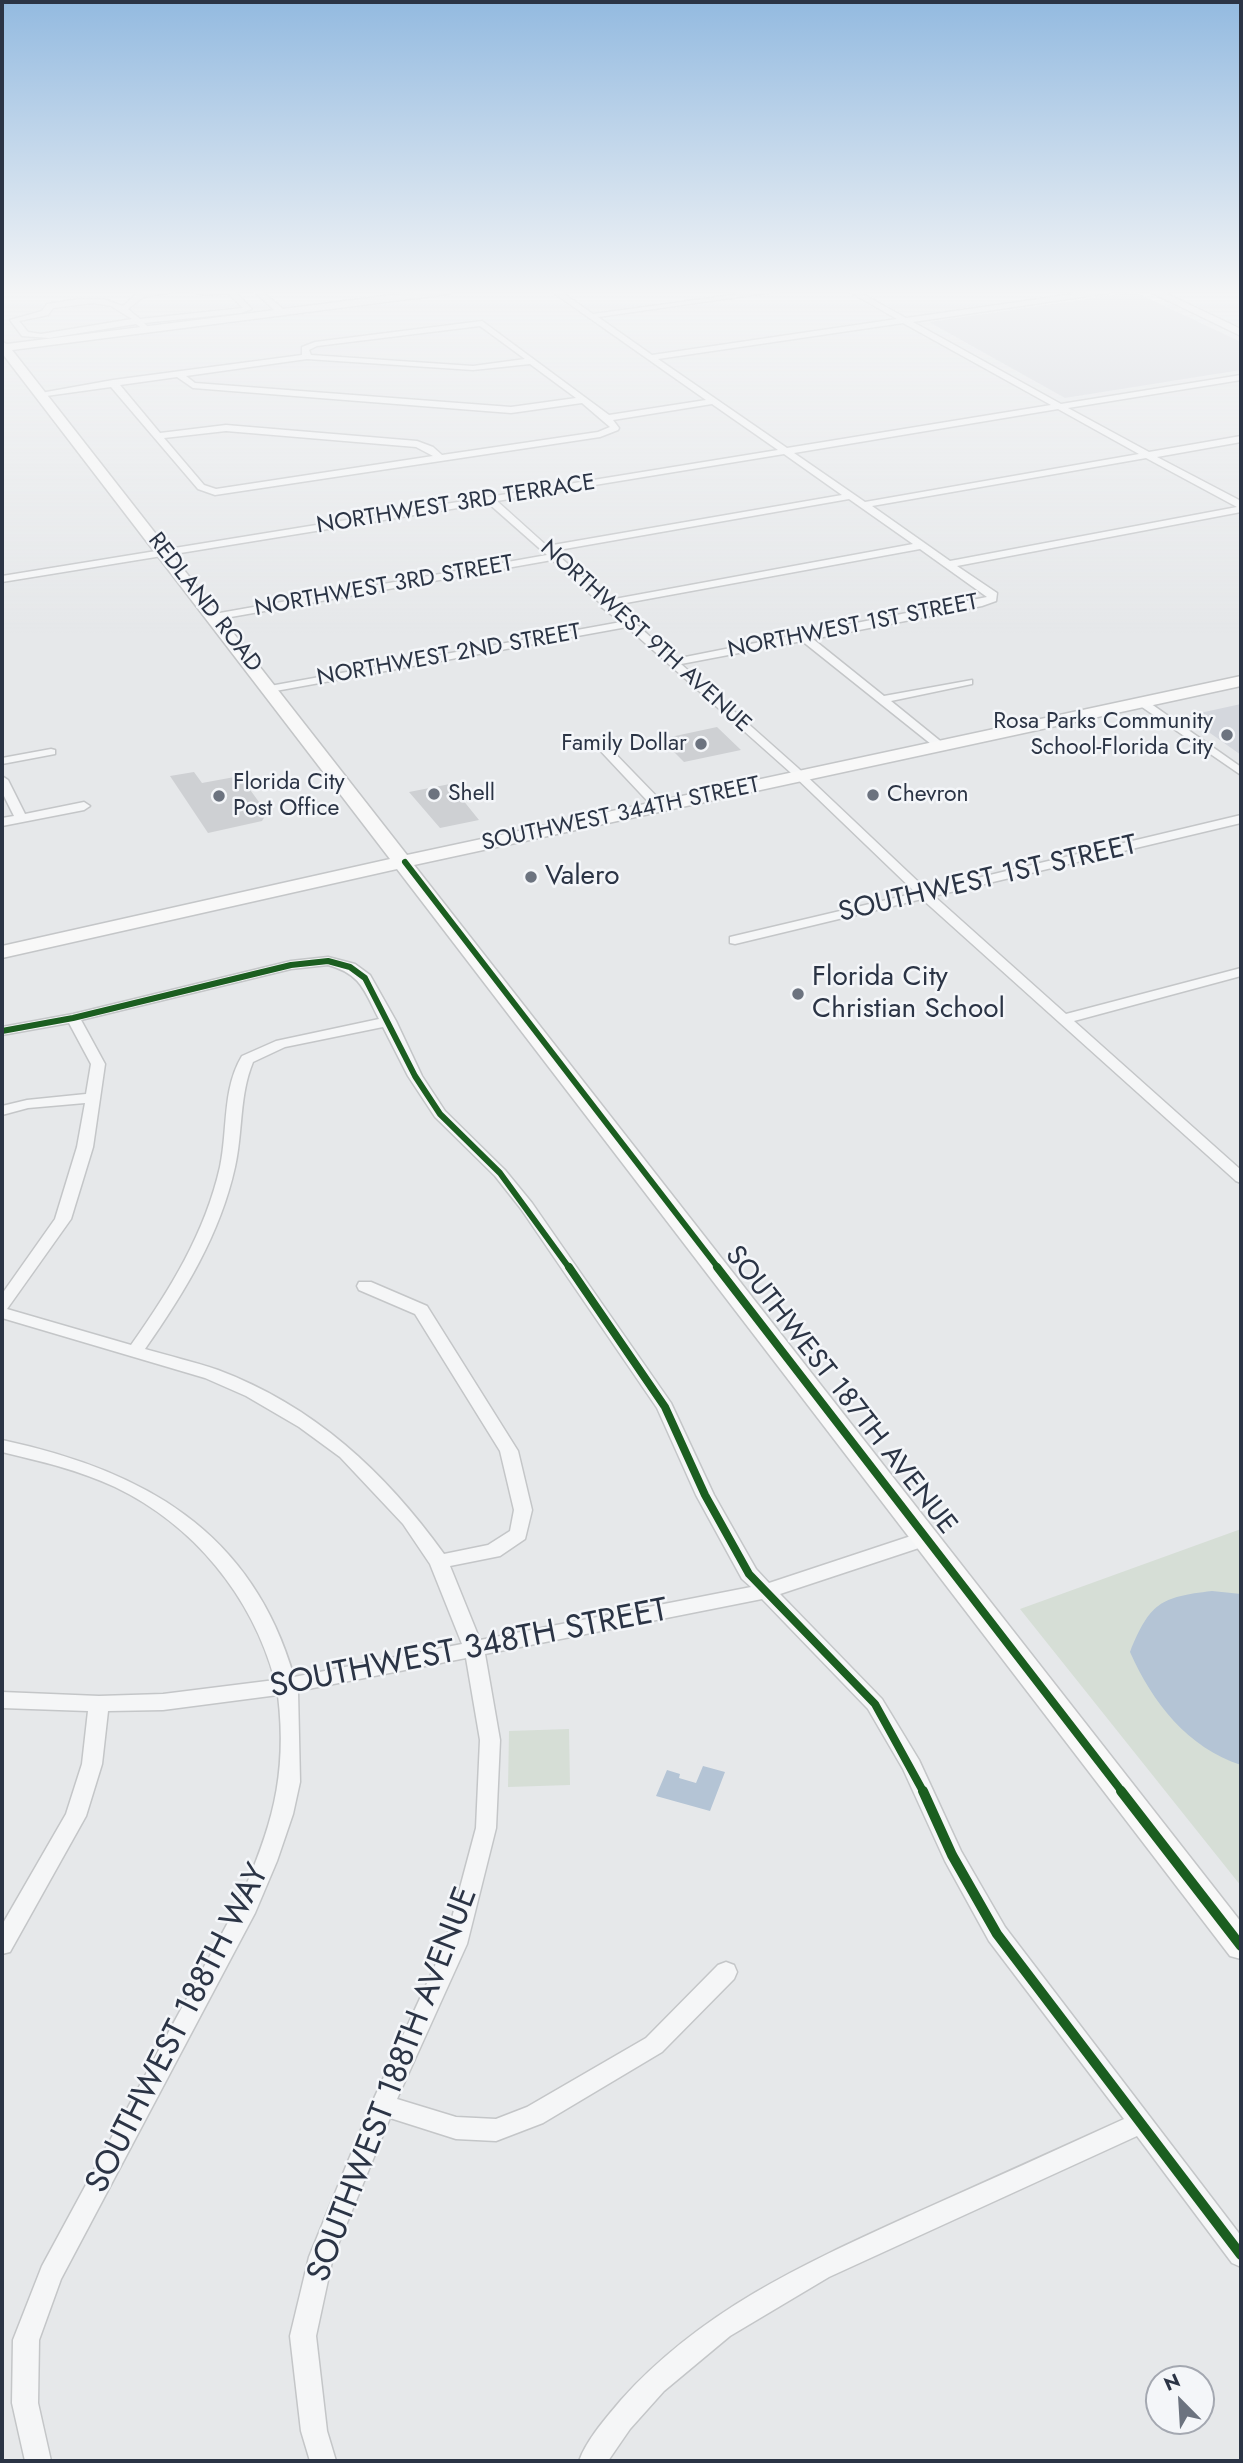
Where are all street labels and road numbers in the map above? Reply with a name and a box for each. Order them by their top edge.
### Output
street label: NORTHWEST 3RD TERRACE [315,469,597,541]
street label: REDLAND ROAD [141,528,267,678]
street label: NORTHWEST 9TH AVENUE [534,535,756,739]
street label: NORTHWEST 3RD STREET [253,551,515,623]
street label: NORTHWEST 1ST STREET [726,589,980,665]
street label: NORTHWEST 2ND STREET [315,619,583,693]
street label: SOUTHWEST 344TH STREET [479,772,763,858]
street label: SOUTHWEST 1ST STREET [836,829,1140,931]
street label: SOUTHWEST 187TH AVENUE [717,1240,963,1542]
street label: SOUTHWEST 348TH STREET [267,1592,671,1708]
street label: SOUTHWEST 188TH WAY [79,1858,279,2200]
street label: SOUTHWEST 188TH AVENUE [300,1882,488,2288]

